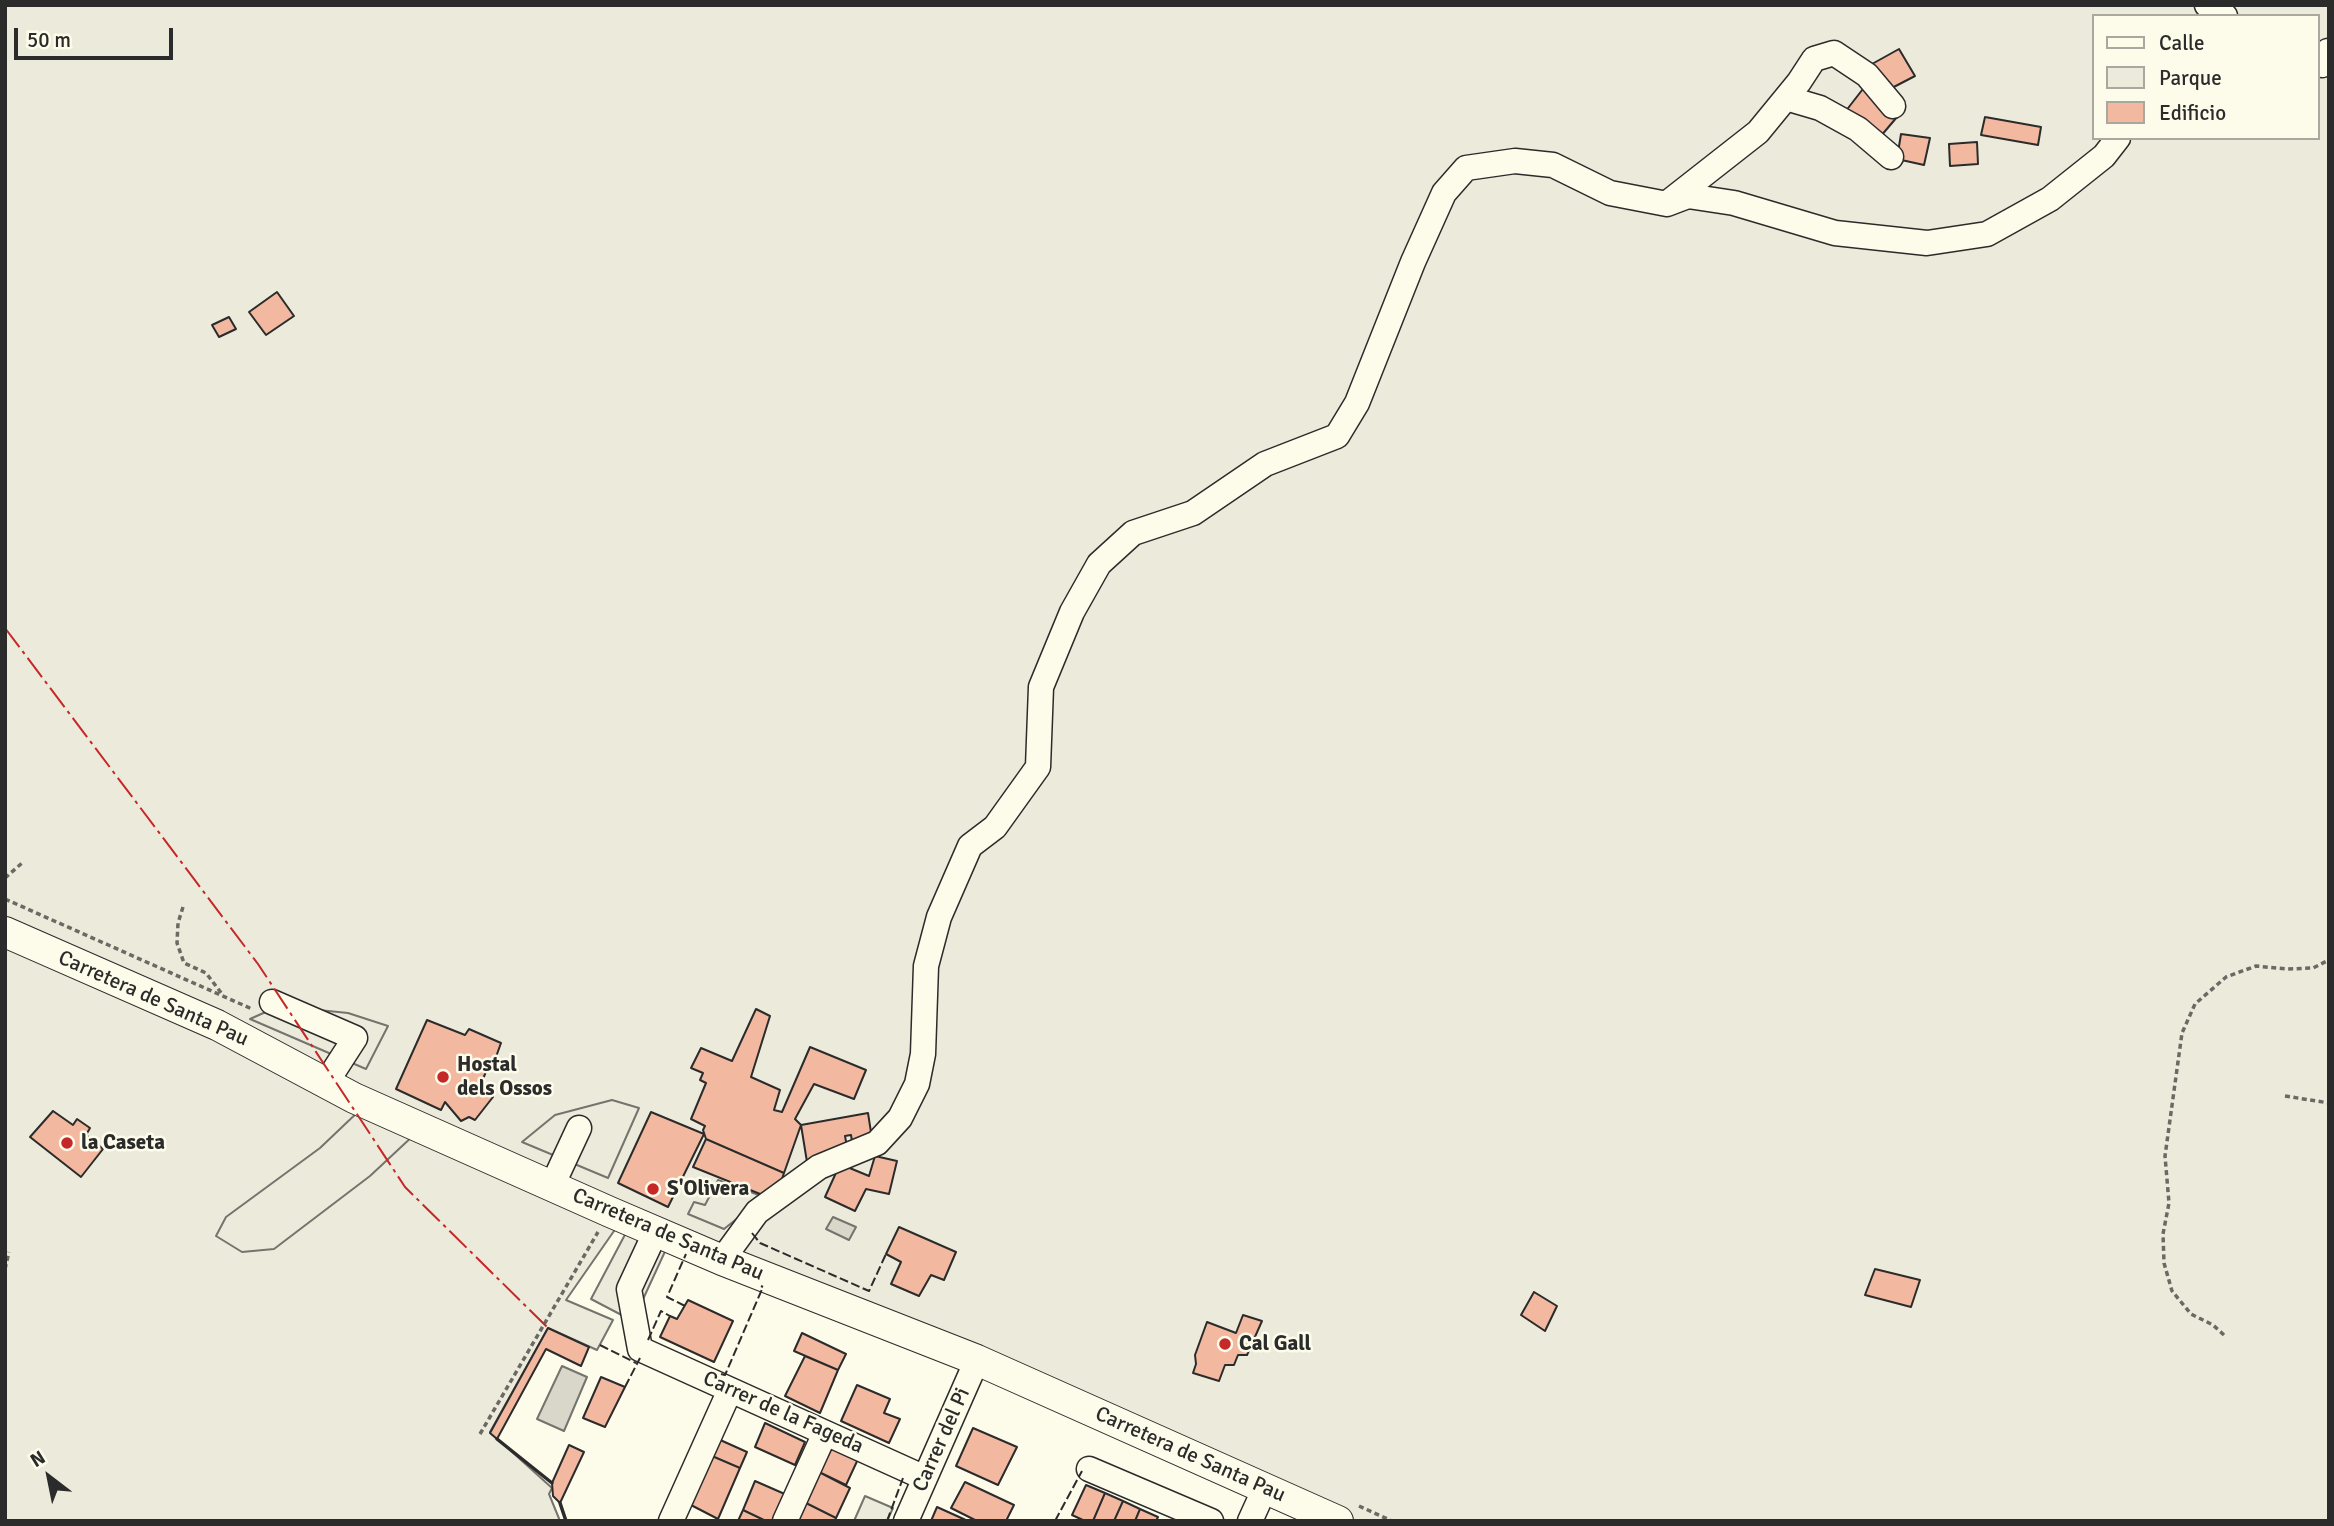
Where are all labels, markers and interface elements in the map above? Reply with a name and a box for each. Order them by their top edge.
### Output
scale bar [18,14,177,58]
legend [2092,14,2320,140]
text: 50 m [27,27,71,53]
text: Calle [2159,30,2205,56]
text: Parque [2159,65,2222,91]
text: Edificio [2159,100,2226,126]
street label: Carretera de Santa Pau [54,946,252,1052]
place label: Hostal dels Ossos [457,1052,552,1102]
marker: Hostal dels Ossos [435,1069,451,1085]
place label: la Caseta [81,1130,165,1156]
marker: la Caseta [59,1135,75,1151]
place label: S'Olivera [667,1176,749,1202]
marker: S'Olivera [645,1181,661,1197]
street label: Carretera de Santa Pau [568,1183,768,1287]
place label: Cal Gall [1239,1331,1311,1357]
marker: Cal Gall [1217,1336,1233,1352]
street label: Carrer de la Fageda [699,1366,867,1460]
street label: Carrer del Pi [908,1384,976,1496]
street label: Carretera de Santa Pau [1091,1402,1289,1508]
north arrow [14,1442,84,1512]
text: N [26,1446,50,1473]

